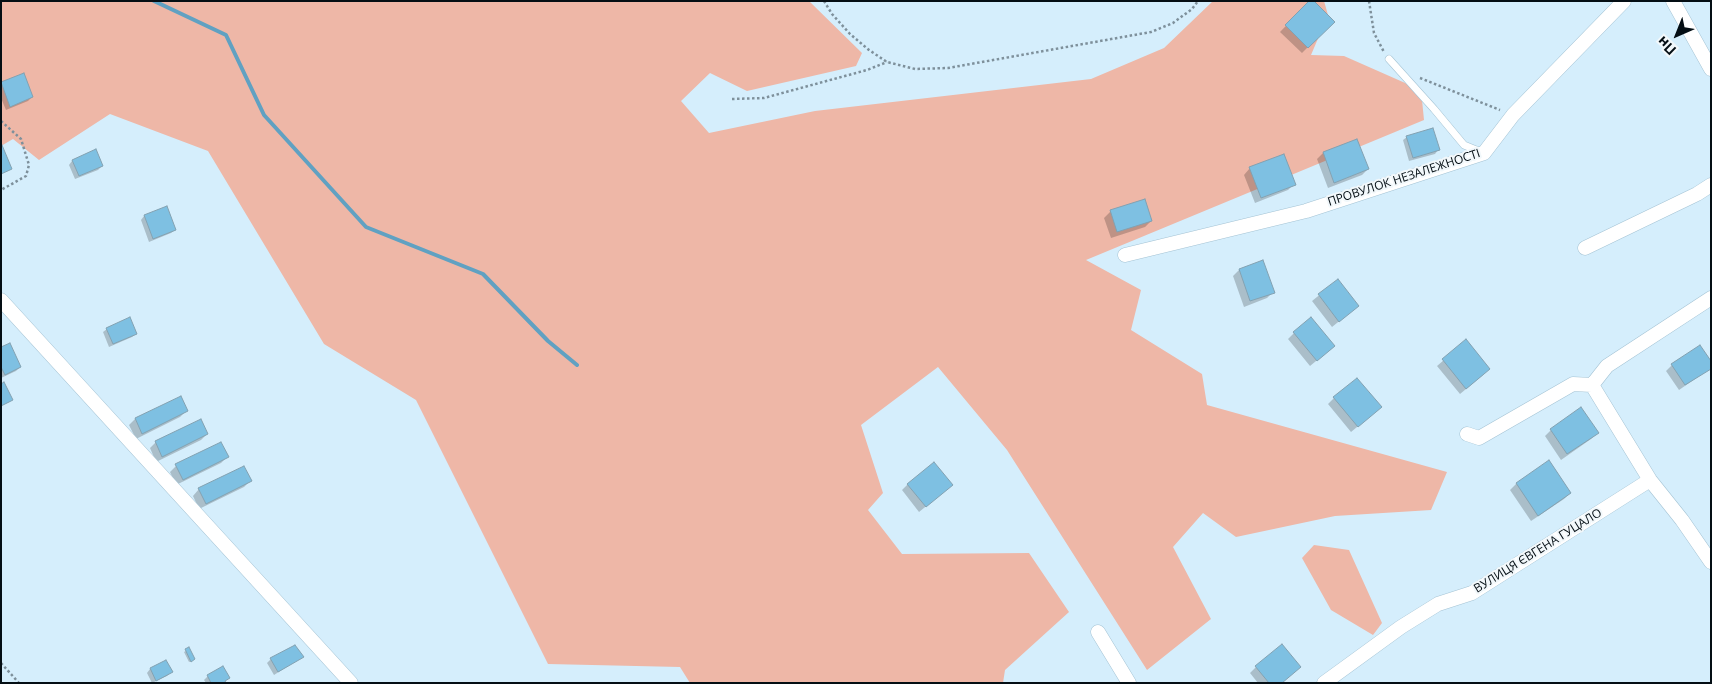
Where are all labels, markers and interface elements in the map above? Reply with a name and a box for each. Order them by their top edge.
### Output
north arrow [1652,10,1702,60]
text: Пн [1653,32,1680,60]
street label: ПРОВУЛОК НЕЗАЛЕЖНОСТІ [1326,146,1482,210]
street label: ВУЛИЦЯ ЄВГЕНА ГУЦАЛО [1471,506,1605,596]

